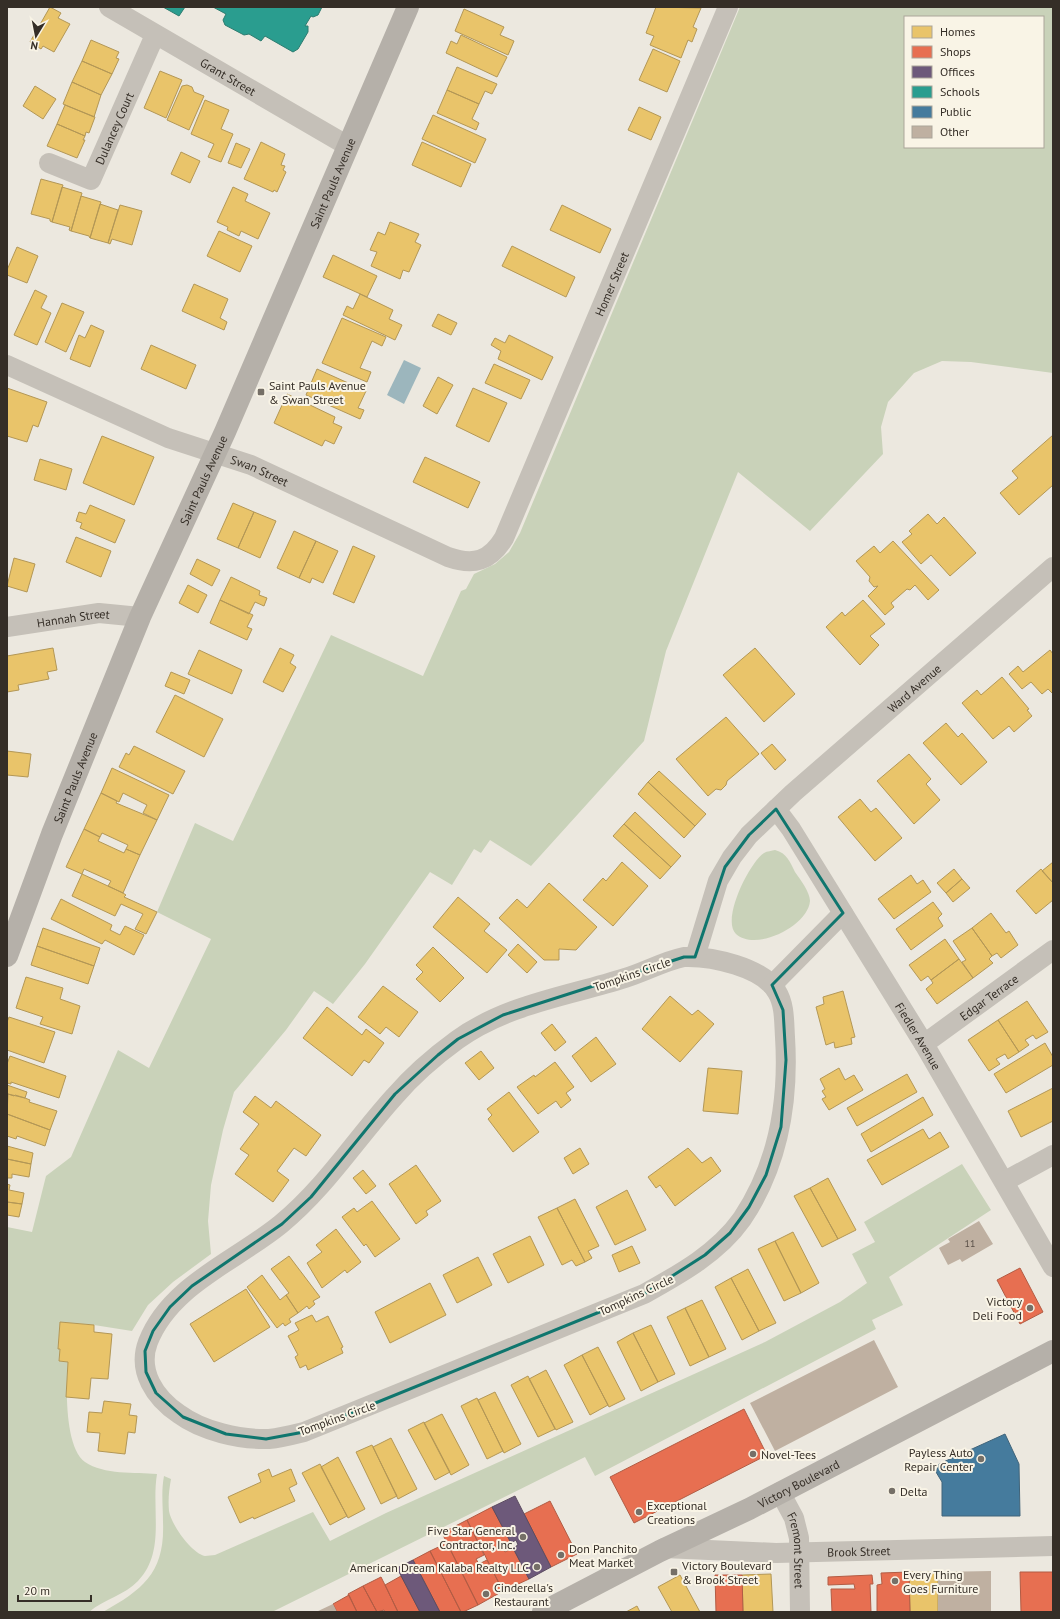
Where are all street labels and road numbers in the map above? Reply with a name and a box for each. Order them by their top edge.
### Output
street label: Grant Street [198,54,259,98]
street label: Dulancey Court [91,90,136,167]
street label: Saint Pauls Avenue [306,135,358,230]
street label: Homer Street [591,249,631,318]
street label: Saint Pauls Avenue [176,433,230,527]
street label: Swan Street [229,451,291,489]
street label: Hannah Street [36,605,110,630]
street label: Ward Avenue [884,660,944,715]
street label: Saint Pauls Avenue [50,730,100,825]
street label: Tompkins Circle [591,954,673,994]
street label: Edgar Terrace [956,971,1021,1023]
street label: Fiedler Avenue [892,999,945,1072]
street label: Tompkins Circle [596,1271,676,1319]
street label: Tompkins Circle [296,1397,378,1439]
street label: Victory Boulevard [754,1456,842,1511]
street label: Fremont Street [784,1509,807,1589]
street label: Brook Street [827,1543,891,1559]

